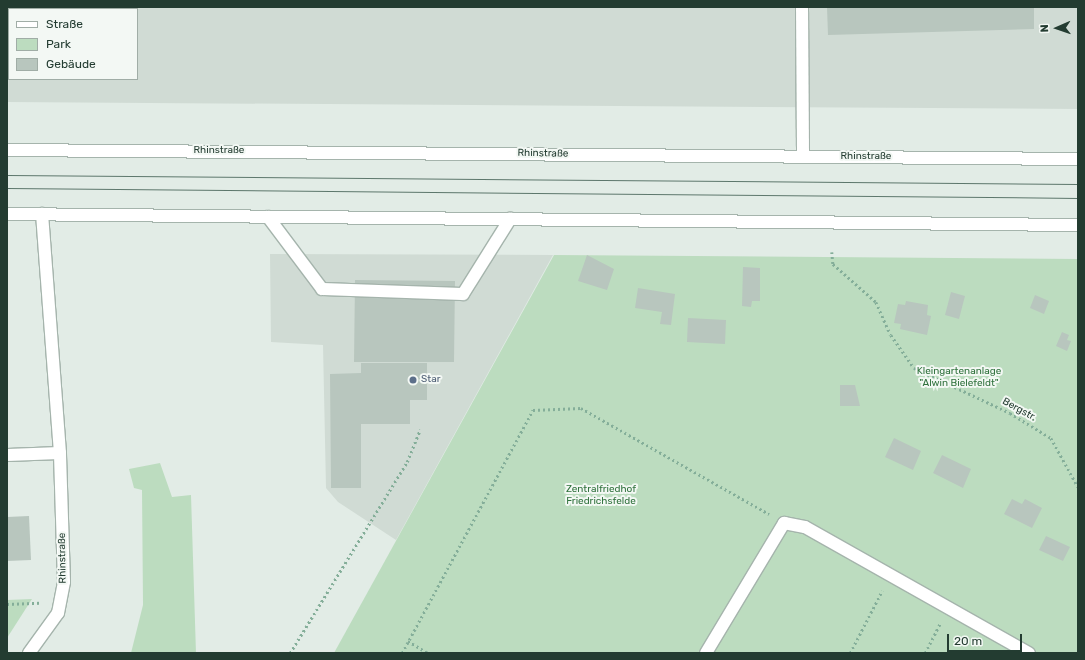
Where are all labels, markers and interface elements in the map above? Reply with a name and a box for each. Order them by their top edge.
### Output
legend [8,8,138,80]
north arrow [1037,8,1077,48]
text: Straße [46,17,83,31]
text: N [1038,24,1051,33]
text: Park [46,37,71,51]
text: Gebäude [46,57,96,71]
street label: Rhinstraße [194,145,244,157]
street label: Rhinstraße [517,148,569,160]
street label: Rhinstraße [841,151,891,163]
park label: Kleingartenanlage "Alwin Bielefeldt" [917,365,1001,388]
place label: Star [421,374,440,386]
marker: Star [408,375,418,385]
street label: Bergstr. [1000,396,1038,424]
park label: Zentralfriedhof Friedrichsfelde [566,483,636,506]
street label: Rhinstraße [57,532,69,584]
scale bar [949,626,1024,652]
text: 20 m [954,634,982,648]

